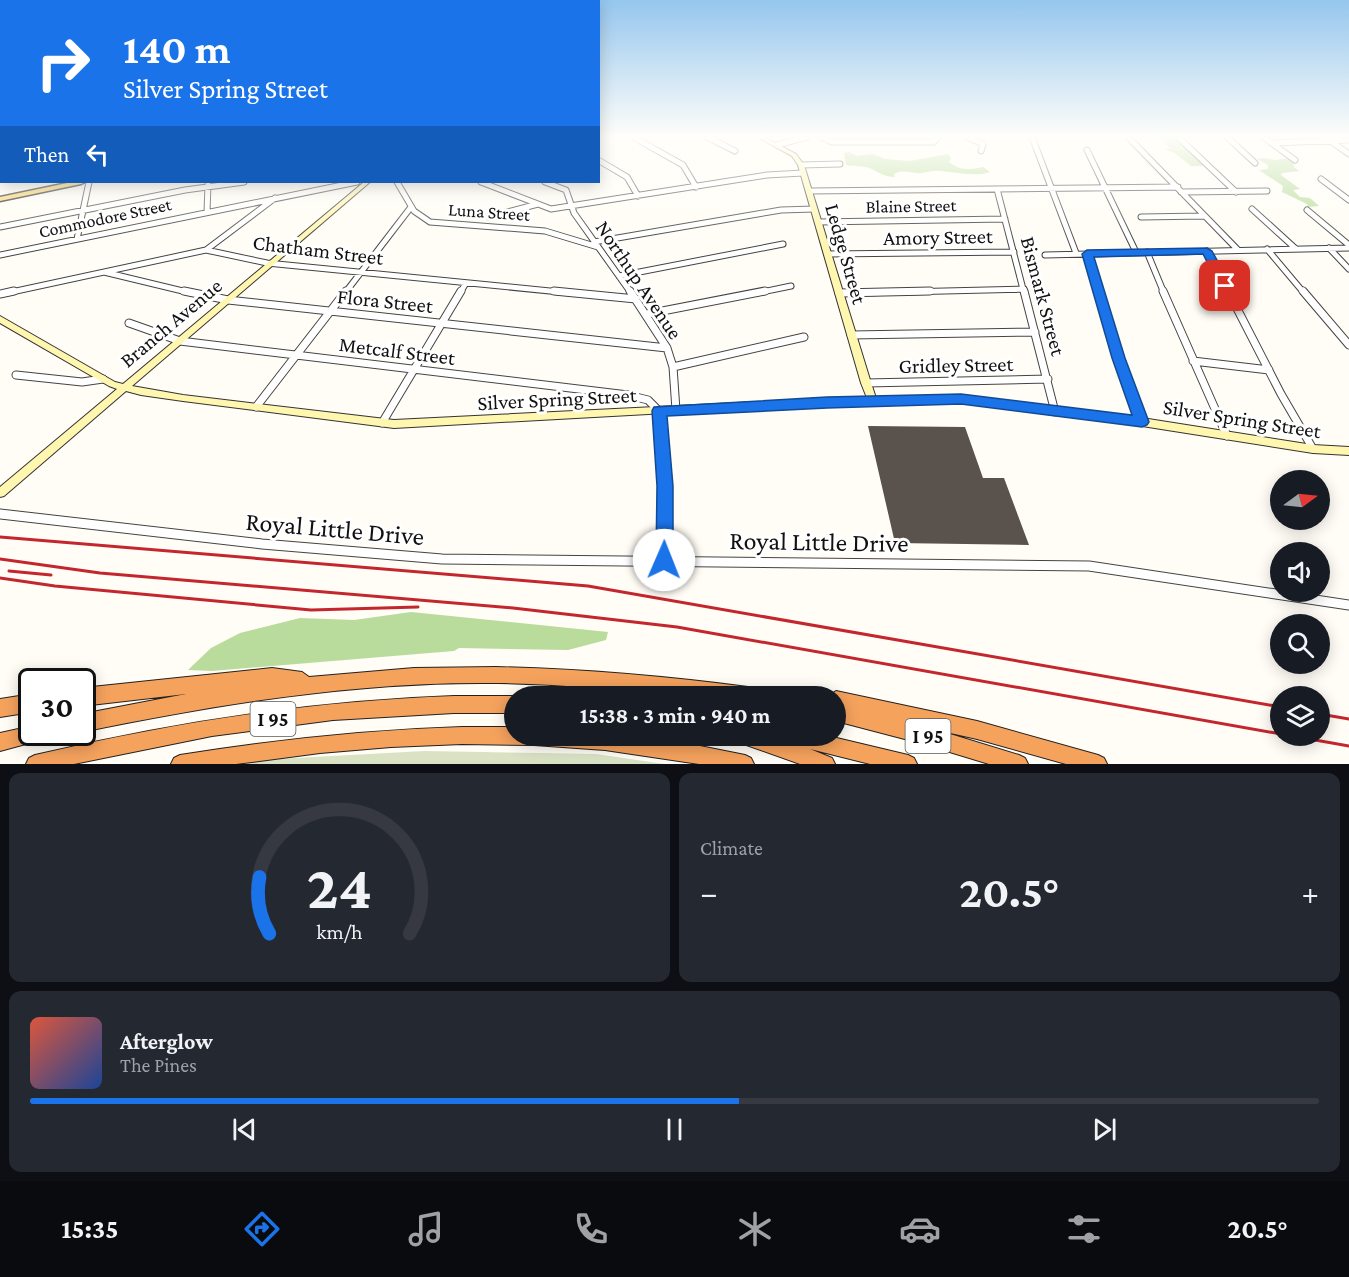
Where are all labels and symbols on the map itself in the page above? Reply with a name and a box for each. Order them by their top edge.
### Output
street label: Commodore Street [37,194,174,242]
street label: Blaine Street [865,195,958,217]
street label: Luna Street [447,199,532,225]
street label: Ledge Street [820,201,872,308]
street label: Northup Avenue [591,216,687,344]
street label: Amory Street [883,224,994,250]
street label: Chatham Street [251,230,386,270]
street label: Bismark Street [1016,234,1071,359]
pin [1199,260,1250,311]
street label: Branch Avenue [115,274,227,372]
street label: Flora Street [336,284,435,318]
street label: Metcalf Street [338,332,457,370]
street label: Gridley Street [898,352,1015,378]
street label: Silver Spring Street [477,383,638,415]
street label: Silver Spring Street [1161,395,1324,443]
north arrow [1270,470,1330,530]
street label: Royal Little Drive [244,507,426,551]
street label: Royal Little Drive [729,526,909,558]
position arrow [632,528,696,592]
speed limit sign: 30 [18,668,96,746]
road number: I 95 [250,702,296,736]
road number: I 95 [906,719,950,753]

